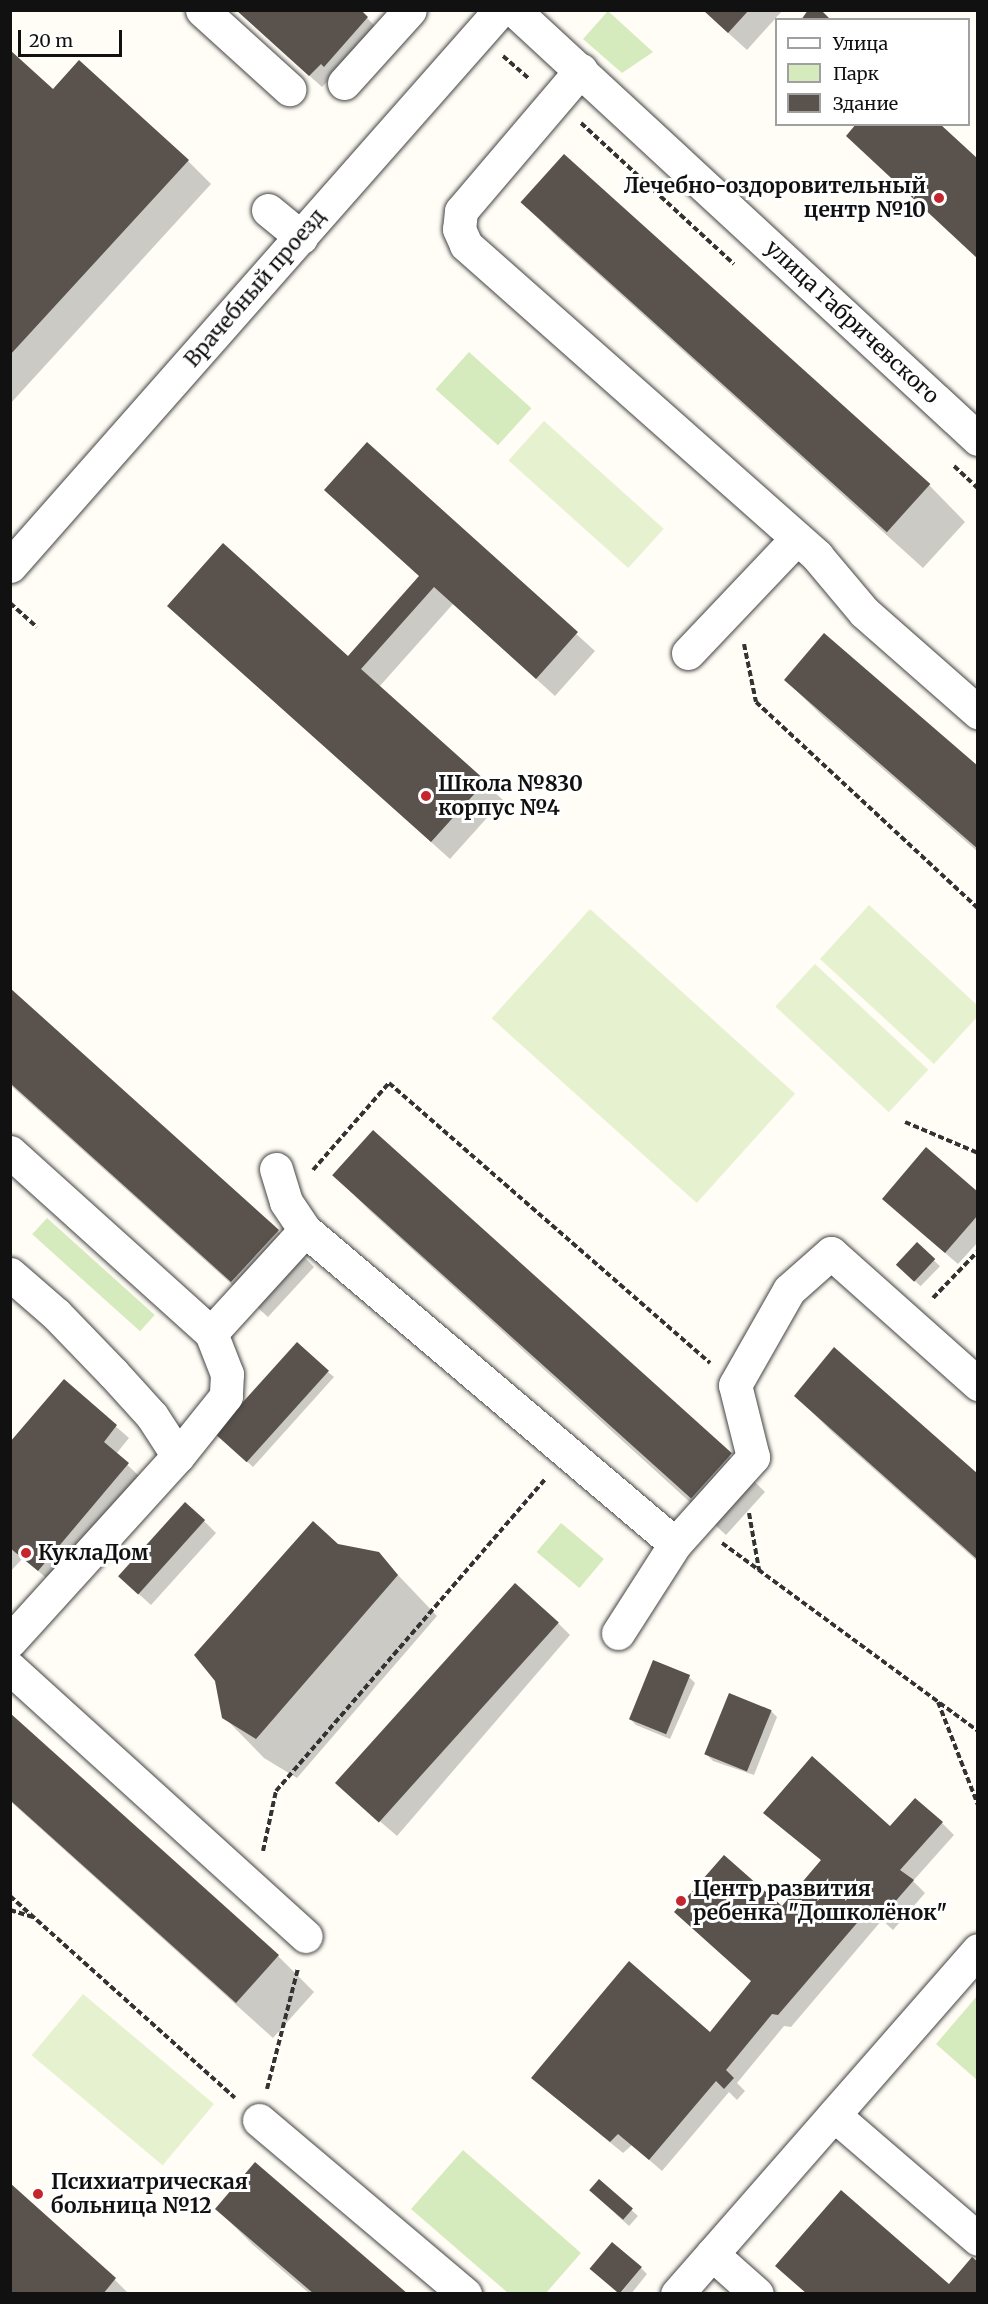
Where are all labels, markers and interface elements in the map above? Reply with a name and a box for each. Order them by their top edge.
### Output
scale bar [21,18,124,56]
legend [775,18,970,126]
text: 20 m [29,29,73,52]
text: Улица [833,32,888,55]
text: Парк [833,62,879,85]
text: Здание [833,92,898,115]
place label: Лечебно-оздоровительный центр №10 [624,173,926,223]
marker: Лечебно-оздоровительный центр №10 [930,189,948,207]
street label: Врачебный проезд [179,204,331,372]
street label: улица Габричевского [760,235,944,409]
place label: Школа №830 корпус №4 [438,771,583,821]
marker: Школа №830 корпус №4 [419,789,433,803]
place label: КуклаДом [38,1540,149,1566]
marker: КуклаДом [19,1546,33,1560]
place label: Центр развития ребенка "Дошколёнок" [693,1876,947,1926]
marker: Центр развития ребенка "Дошколёнок" [674,1894,688,1908]
place label: Психиатрическая больница №12 [51,2169,248,2219]
marker: Психиатрическая больница №12 [29,2185,47,2203]

